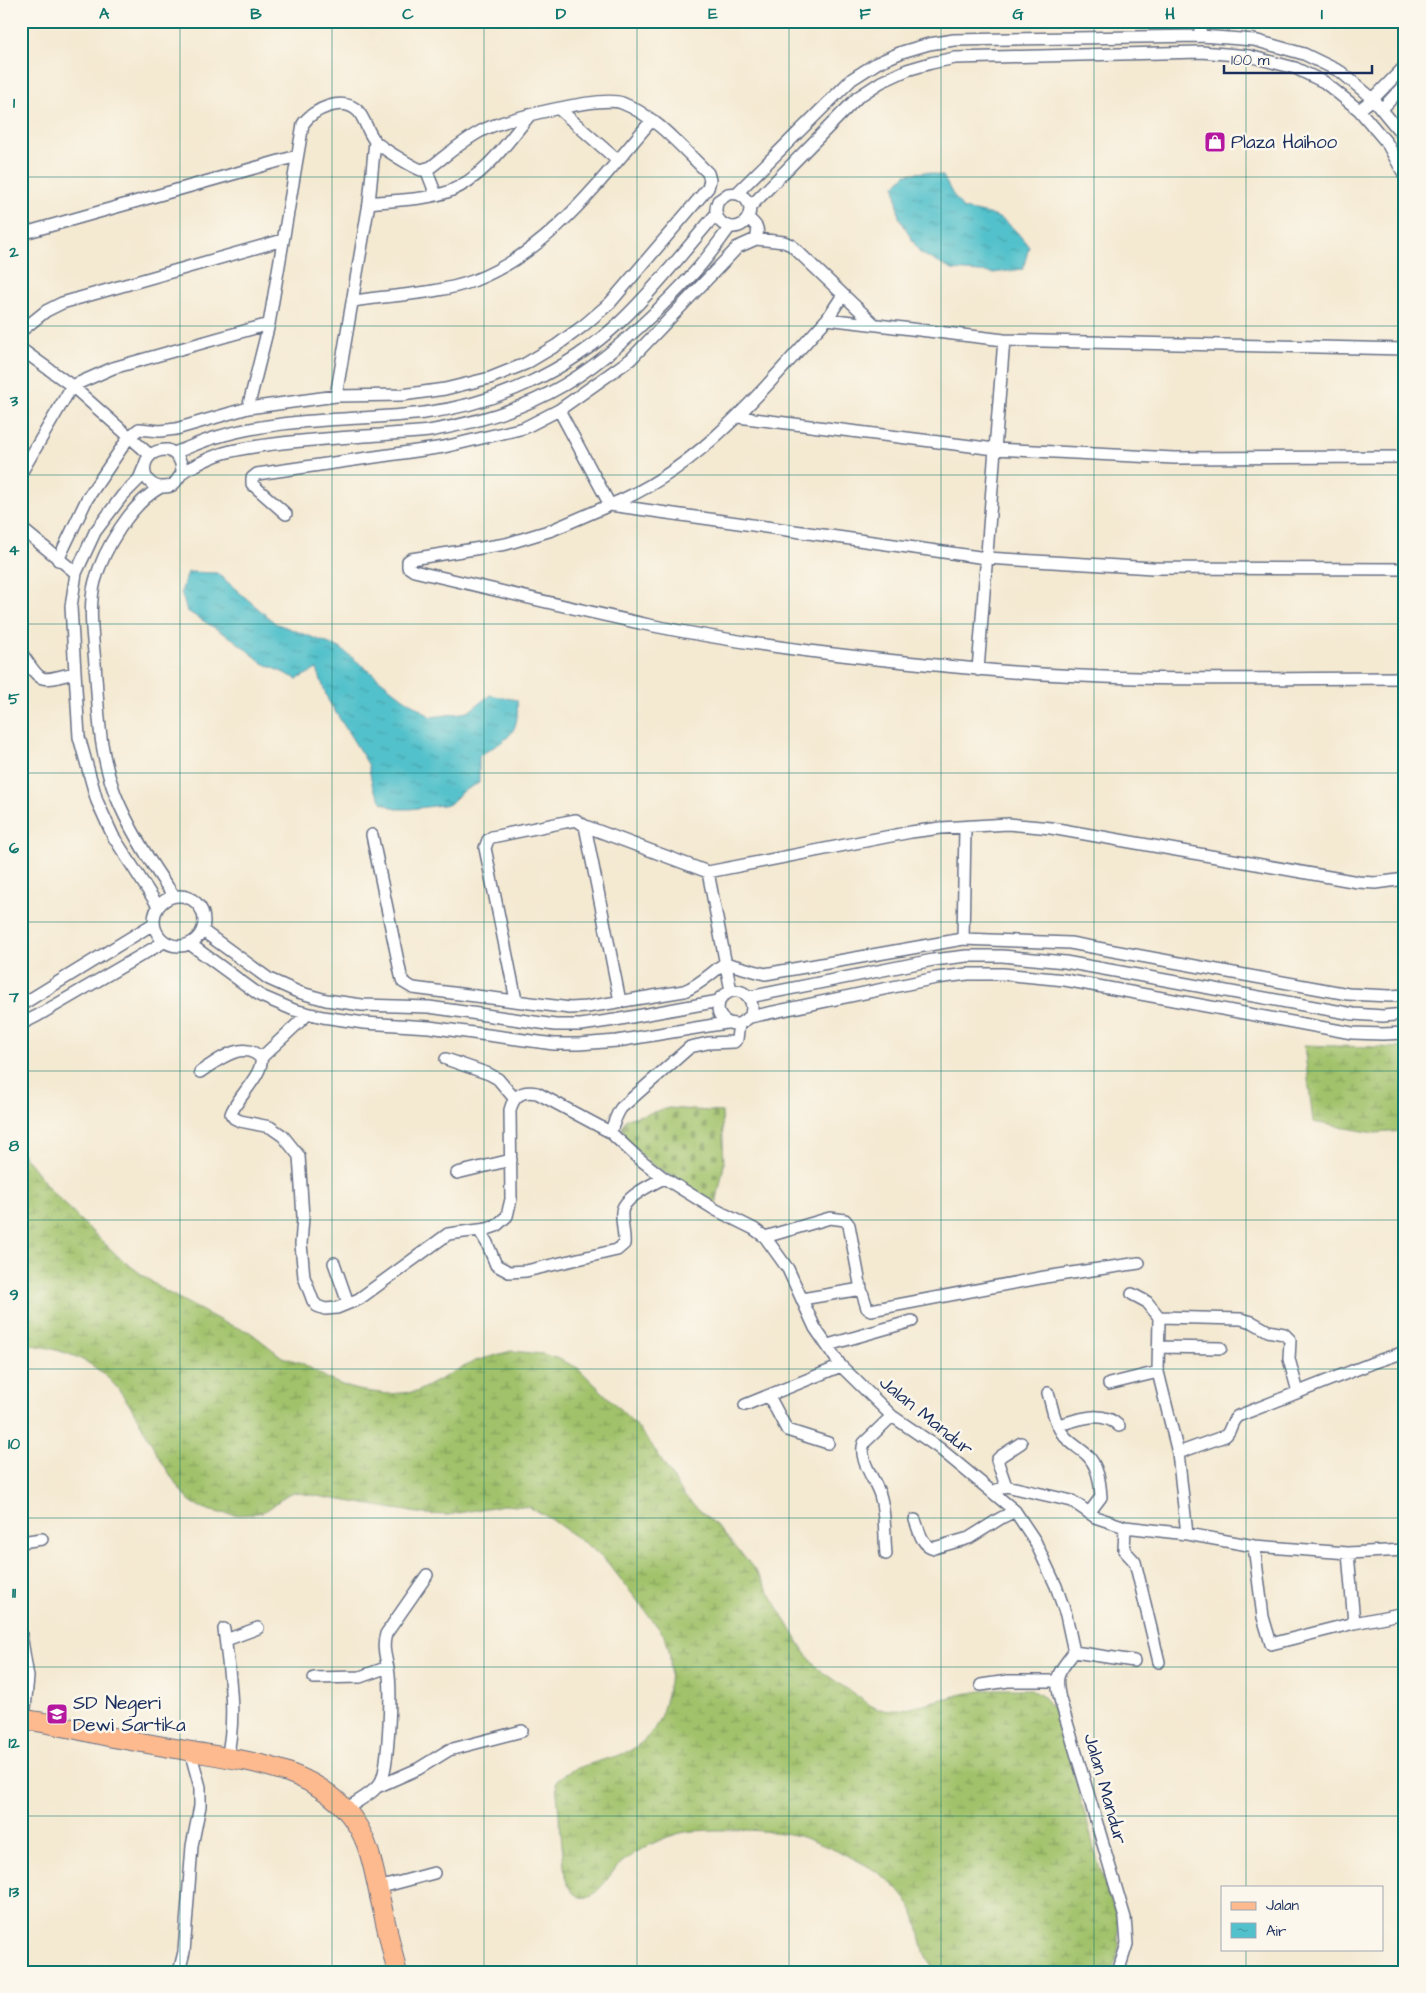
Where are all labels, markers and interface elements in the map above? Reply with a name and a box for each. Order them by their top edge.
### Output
text: A [99,3,110,25]
text: B [250,3,262,25]
text: C [402,3,414,25]
text: D [556,3,567,25]
text: E [708,3,718,25]
text: F [859,3,871,25]
text: G [1012,3,1024,25]
text: H [1165,3,1175,25]
text: I [1321,3,1323,25]
scale bar [1224,42,1371,74]
text: 100 m [1231,50,1270,71]
text: 1 [13,92,16,114]
place label: Plaza Haihoo [1231,129,1338,156]
shop icon: Plaza Haihoo [1203,130,1227,154]
text: 2 [8,241,19,263]
text: 3 [9,390,19,412]
text: 4 [9,539,20,561]
text: 5 [8,688,20,710]
text: 6 [9,837,19,859]
text: 7 [8,986,19,1008]
text: 8 [9,1135,20,1157]
text: 9 [9,1284,19,1306]
street label: Jalan Mandur [873,1370,979,1463]
text: 10 [8,1433,20,1455]
text: 11 [12,1582,17,1604]
place label: SD Negeri Dewi Sartika [73,1690,186,1739]
school or university icon: SD Negeri Dewi Sartika [45,1702,69,1726]
street label: Jalan Mandur [1076,1730,1134,1848]
text: 12 [8,1732,20,1754]
text: 13 [9,1881,20,1903]
legend [1221,1886,1384,1950]
text: Jalan [1266,1895,1300,1916]
text: Air [1266,1921,1286,1942]

